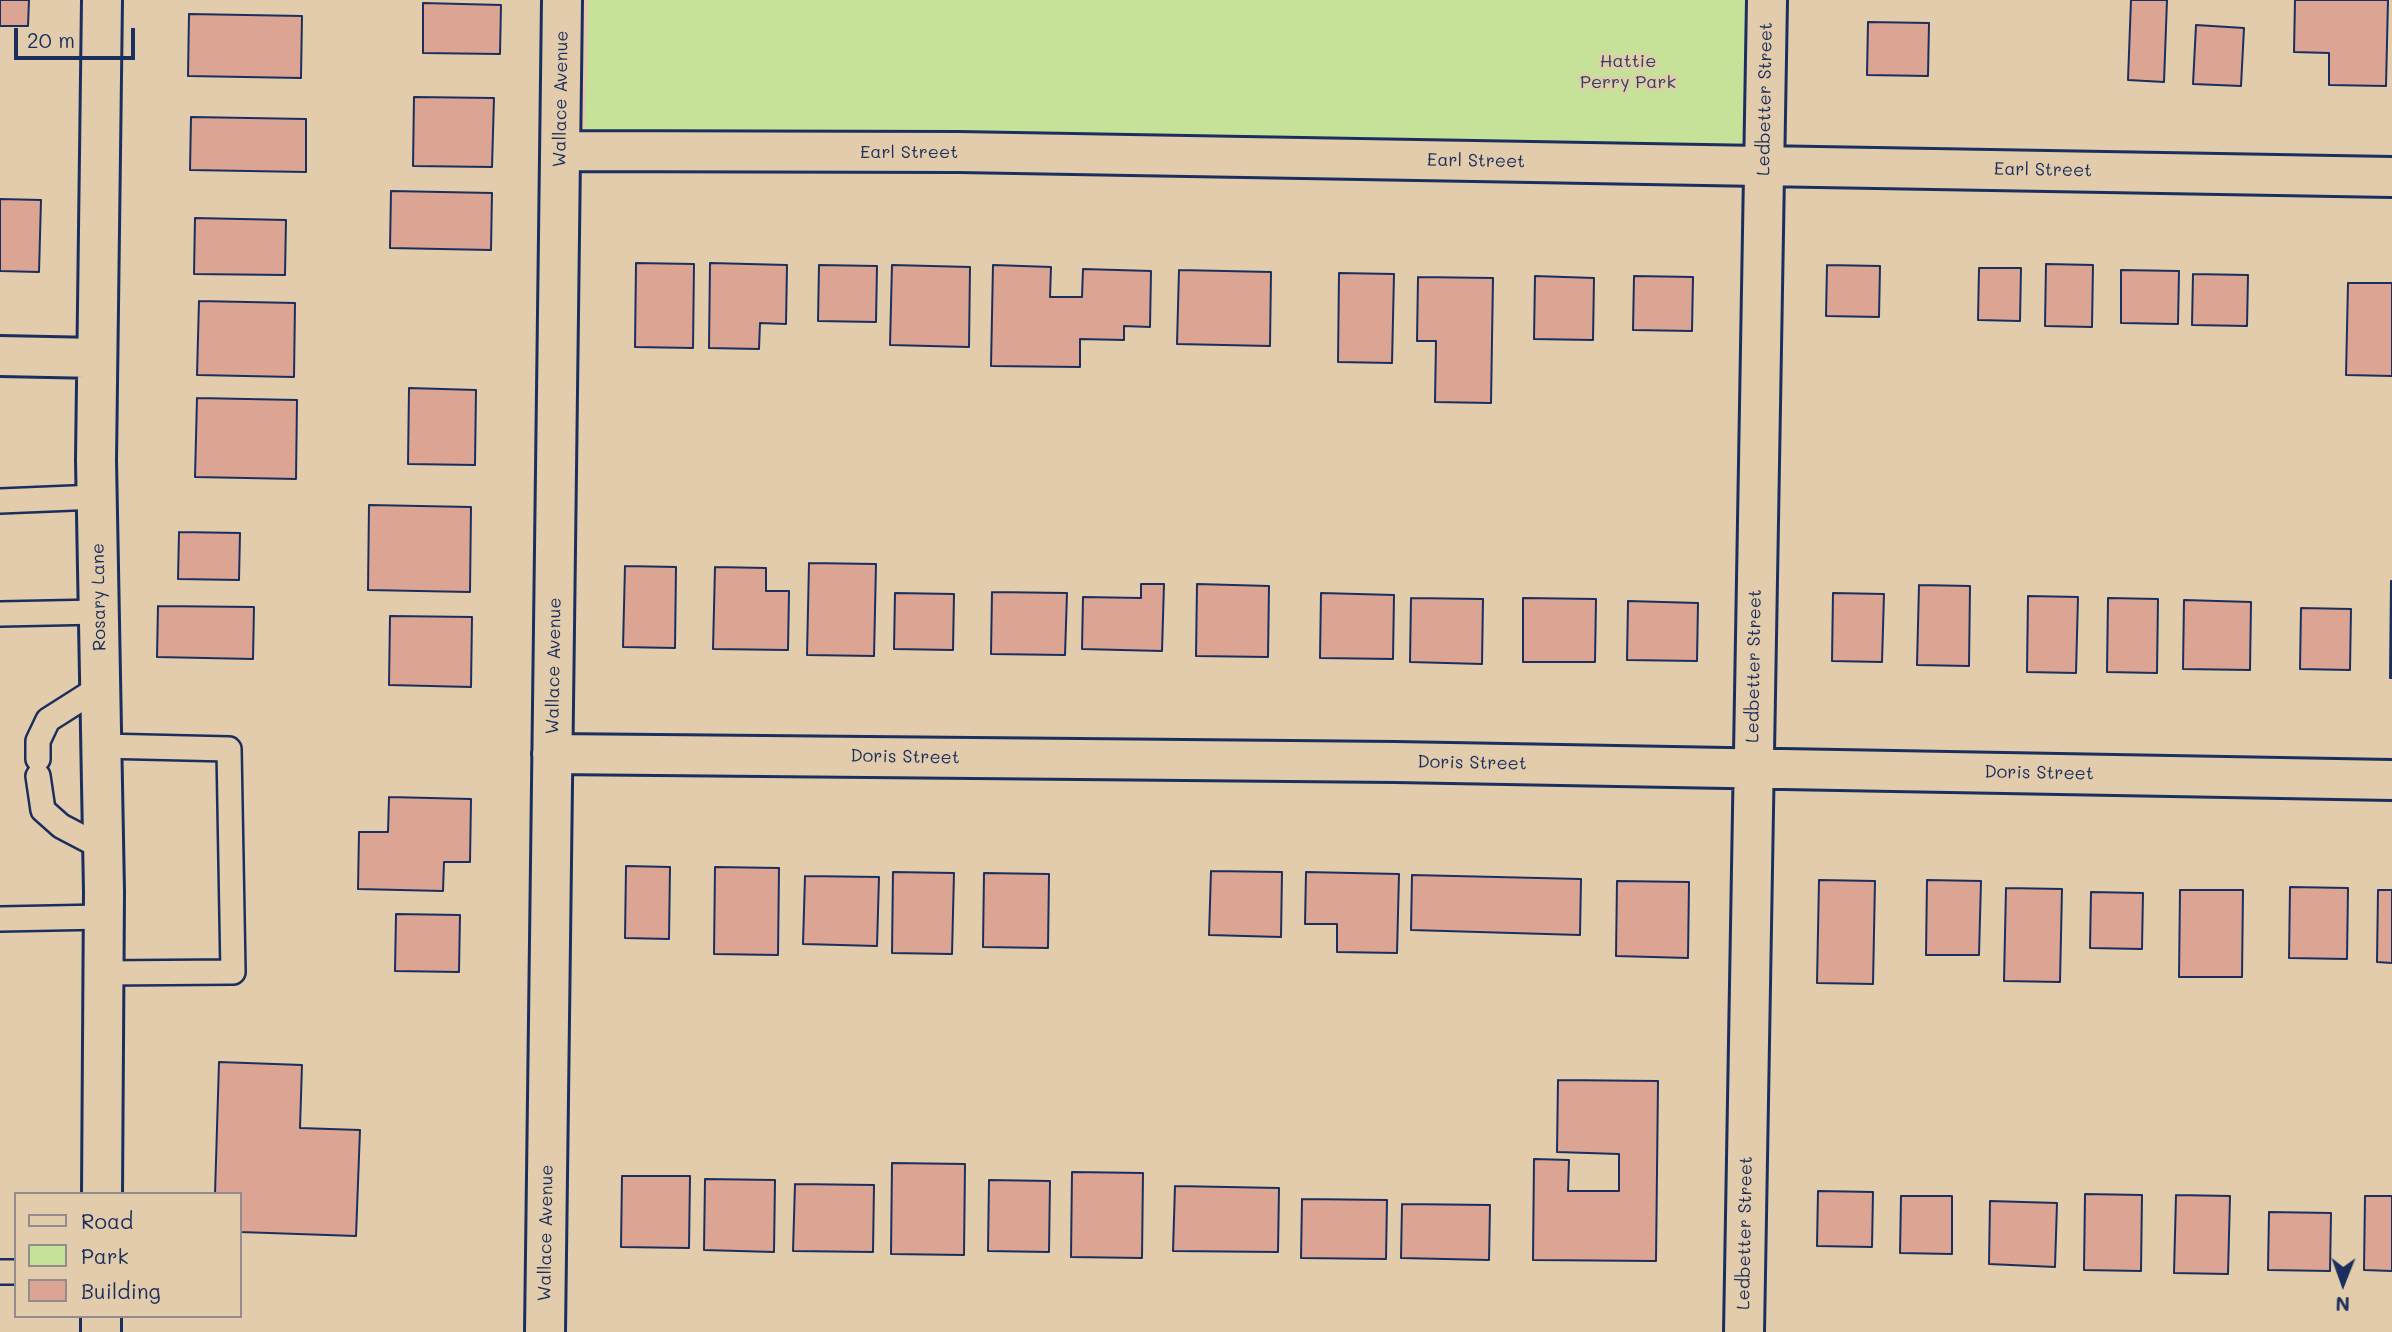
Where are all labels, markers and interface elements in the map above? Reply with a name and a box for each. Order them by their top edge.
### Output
scale bar [18,14,138,58]
street label: Ledbetter Street [1753,22,1777,176]
text: 20 m [27,26,75,53]
street label: Wallace Avenue [549,30,573,168]
park label: Hattie Perry Park [1580,50,1676,92]
street label: Earl Street [860,141,958,163]
street label: Earl Street [1427,149,1525,173]
street label: Earl Street [1994,158,2092,182]
street label: Rosary Lane [87,543,111,651]
street label: Ledbetter Street [1742,589,1766,743]
street label: Wallace Avenue [542,597,566,735]
street label: Doris Street [850,745,960,769]
street label: Doris Street [1417,751,1527,775]
street label: Doris Street [1984,761,2094,785]
street label: Ledbetter Street [1733,1156,1757,1310]
street label: Wallace Avenue [534,1164,558,1302]
legend [14,1192,242,1318]
text: Road [81,1207,133,1234]
text: Park [81,1242,129,1269]
north arrow [2308,1248,2378,1318]
text: Building [81,1277,161,1304]
text: N [2335,1292,2350,1317]

